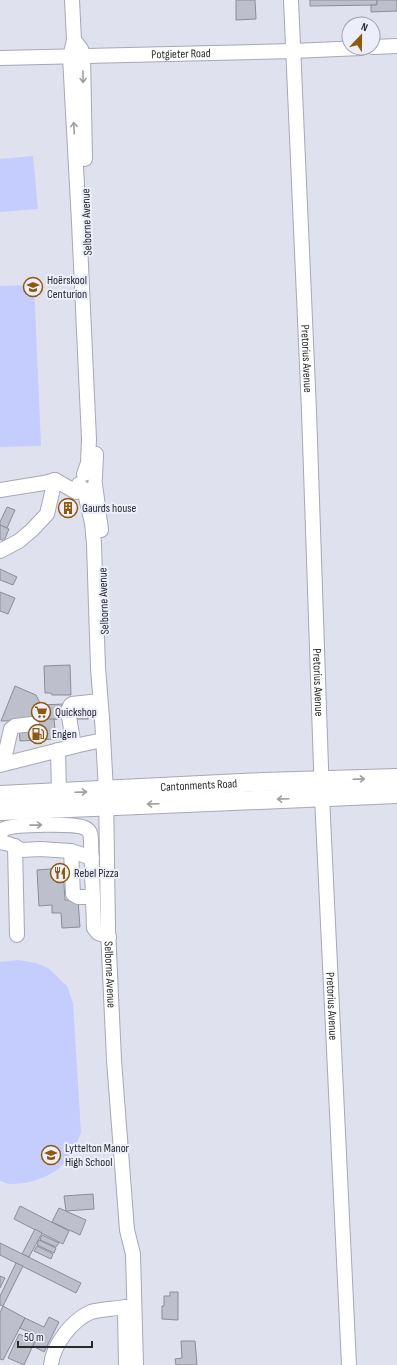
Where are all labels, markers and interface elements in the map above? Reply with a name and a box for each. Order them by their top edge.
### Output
north arrow [341,16,381,56]
text: N [359,20,370,34]
street label: Potgieter Road [151,45,211,62]
one-way arrow [79,70,87,83]
one-way arrow [70,122,78,135]
street label: Selborne Avenue [78,188,96,256]
place label: Hoërskool Centurion [47,273,87,302]
school or university icon: Hoërskool Centurion [22,276,44,298]
street label: Pretorius Avenue [298,324,316,393]
building icon: Gaurds house [57,497,79,519]
place label: Gaurds house [82,501,136,516]
street label: Selborne Avenue [95,567,113,635]
street label: Pretorius Avenue [310,648,327,717]
supermarket icon: Quickshop [30,701,52,723]
place label: Quickshop [55,705,97,720]
fuel station icon: Engen [27,723,49,745]
place label: Engen [52,727,77,742]
one-way arrow [352,775,365,783]
street label: Cantonments Road [160,776,237,795]
one-way arrow [74,788,87,795]
one-way arrow [277,795,290,802]
one-way arrow [147,800,160,808]
one-way arrow [29,821,42,829]
restaurant icon: Rebel Pizza [49,862,71,884]
place label: Rebel Pizza [74,866,119,881]
street label: Selborne Avenue [101,941,119,1009]
street label: Pretorius Avenue [323,972,341,1041]
place label: Lyttelton Manor High School [65,1141,130,1170]
school or university icon: Lyttelton Manor High School [40,1144,62,1166]
scale bar [18,1323,92,1349]
text: 50 m [24,1330,44,1345]

